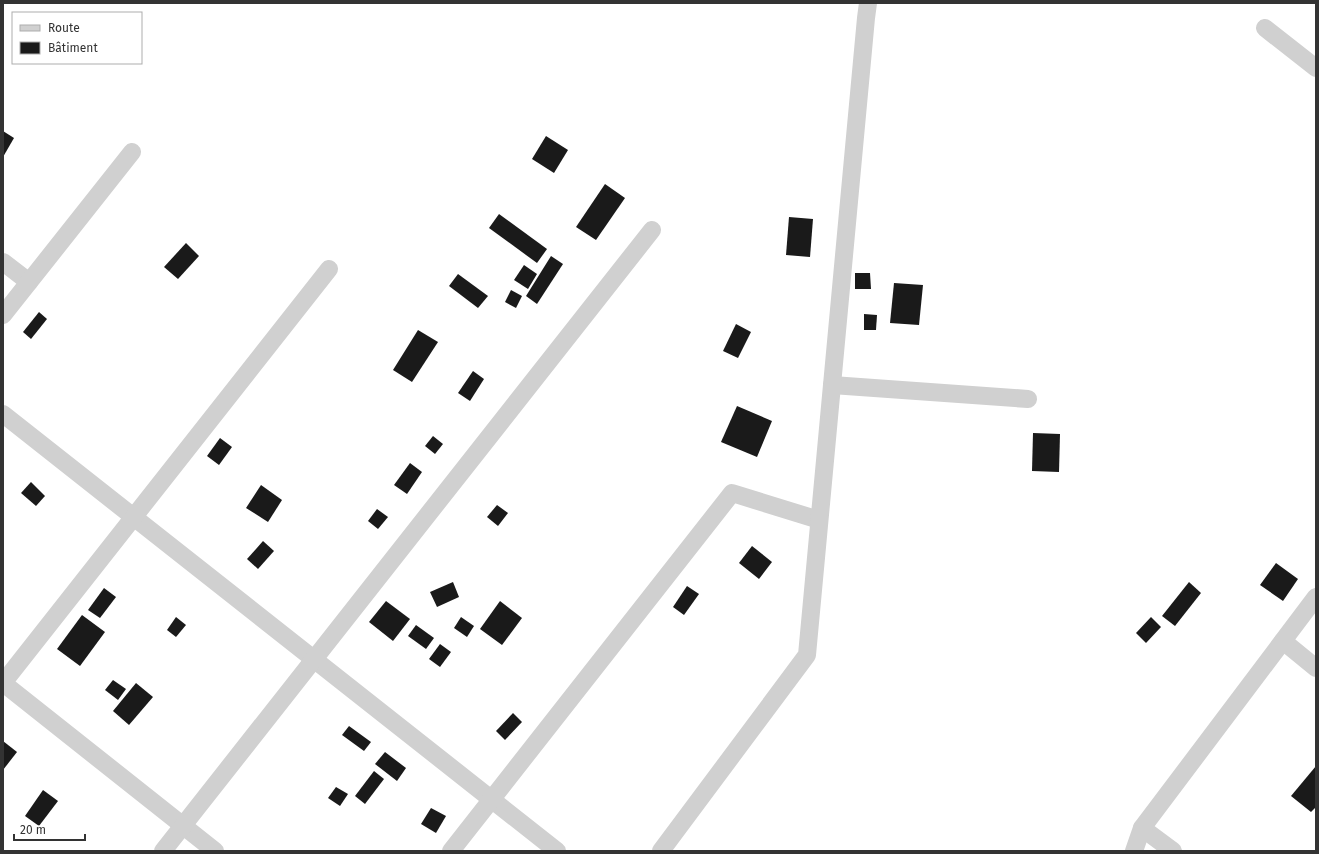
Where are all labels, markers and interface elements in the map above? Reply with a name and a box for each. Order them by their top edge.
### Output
legend [12,12,142,64]
text: Route [48,21,80,35]
text: Bâtiment [48,41,98,55]
scale bar [14,816,85,842]
text: 20 m [20,823,46,837]

